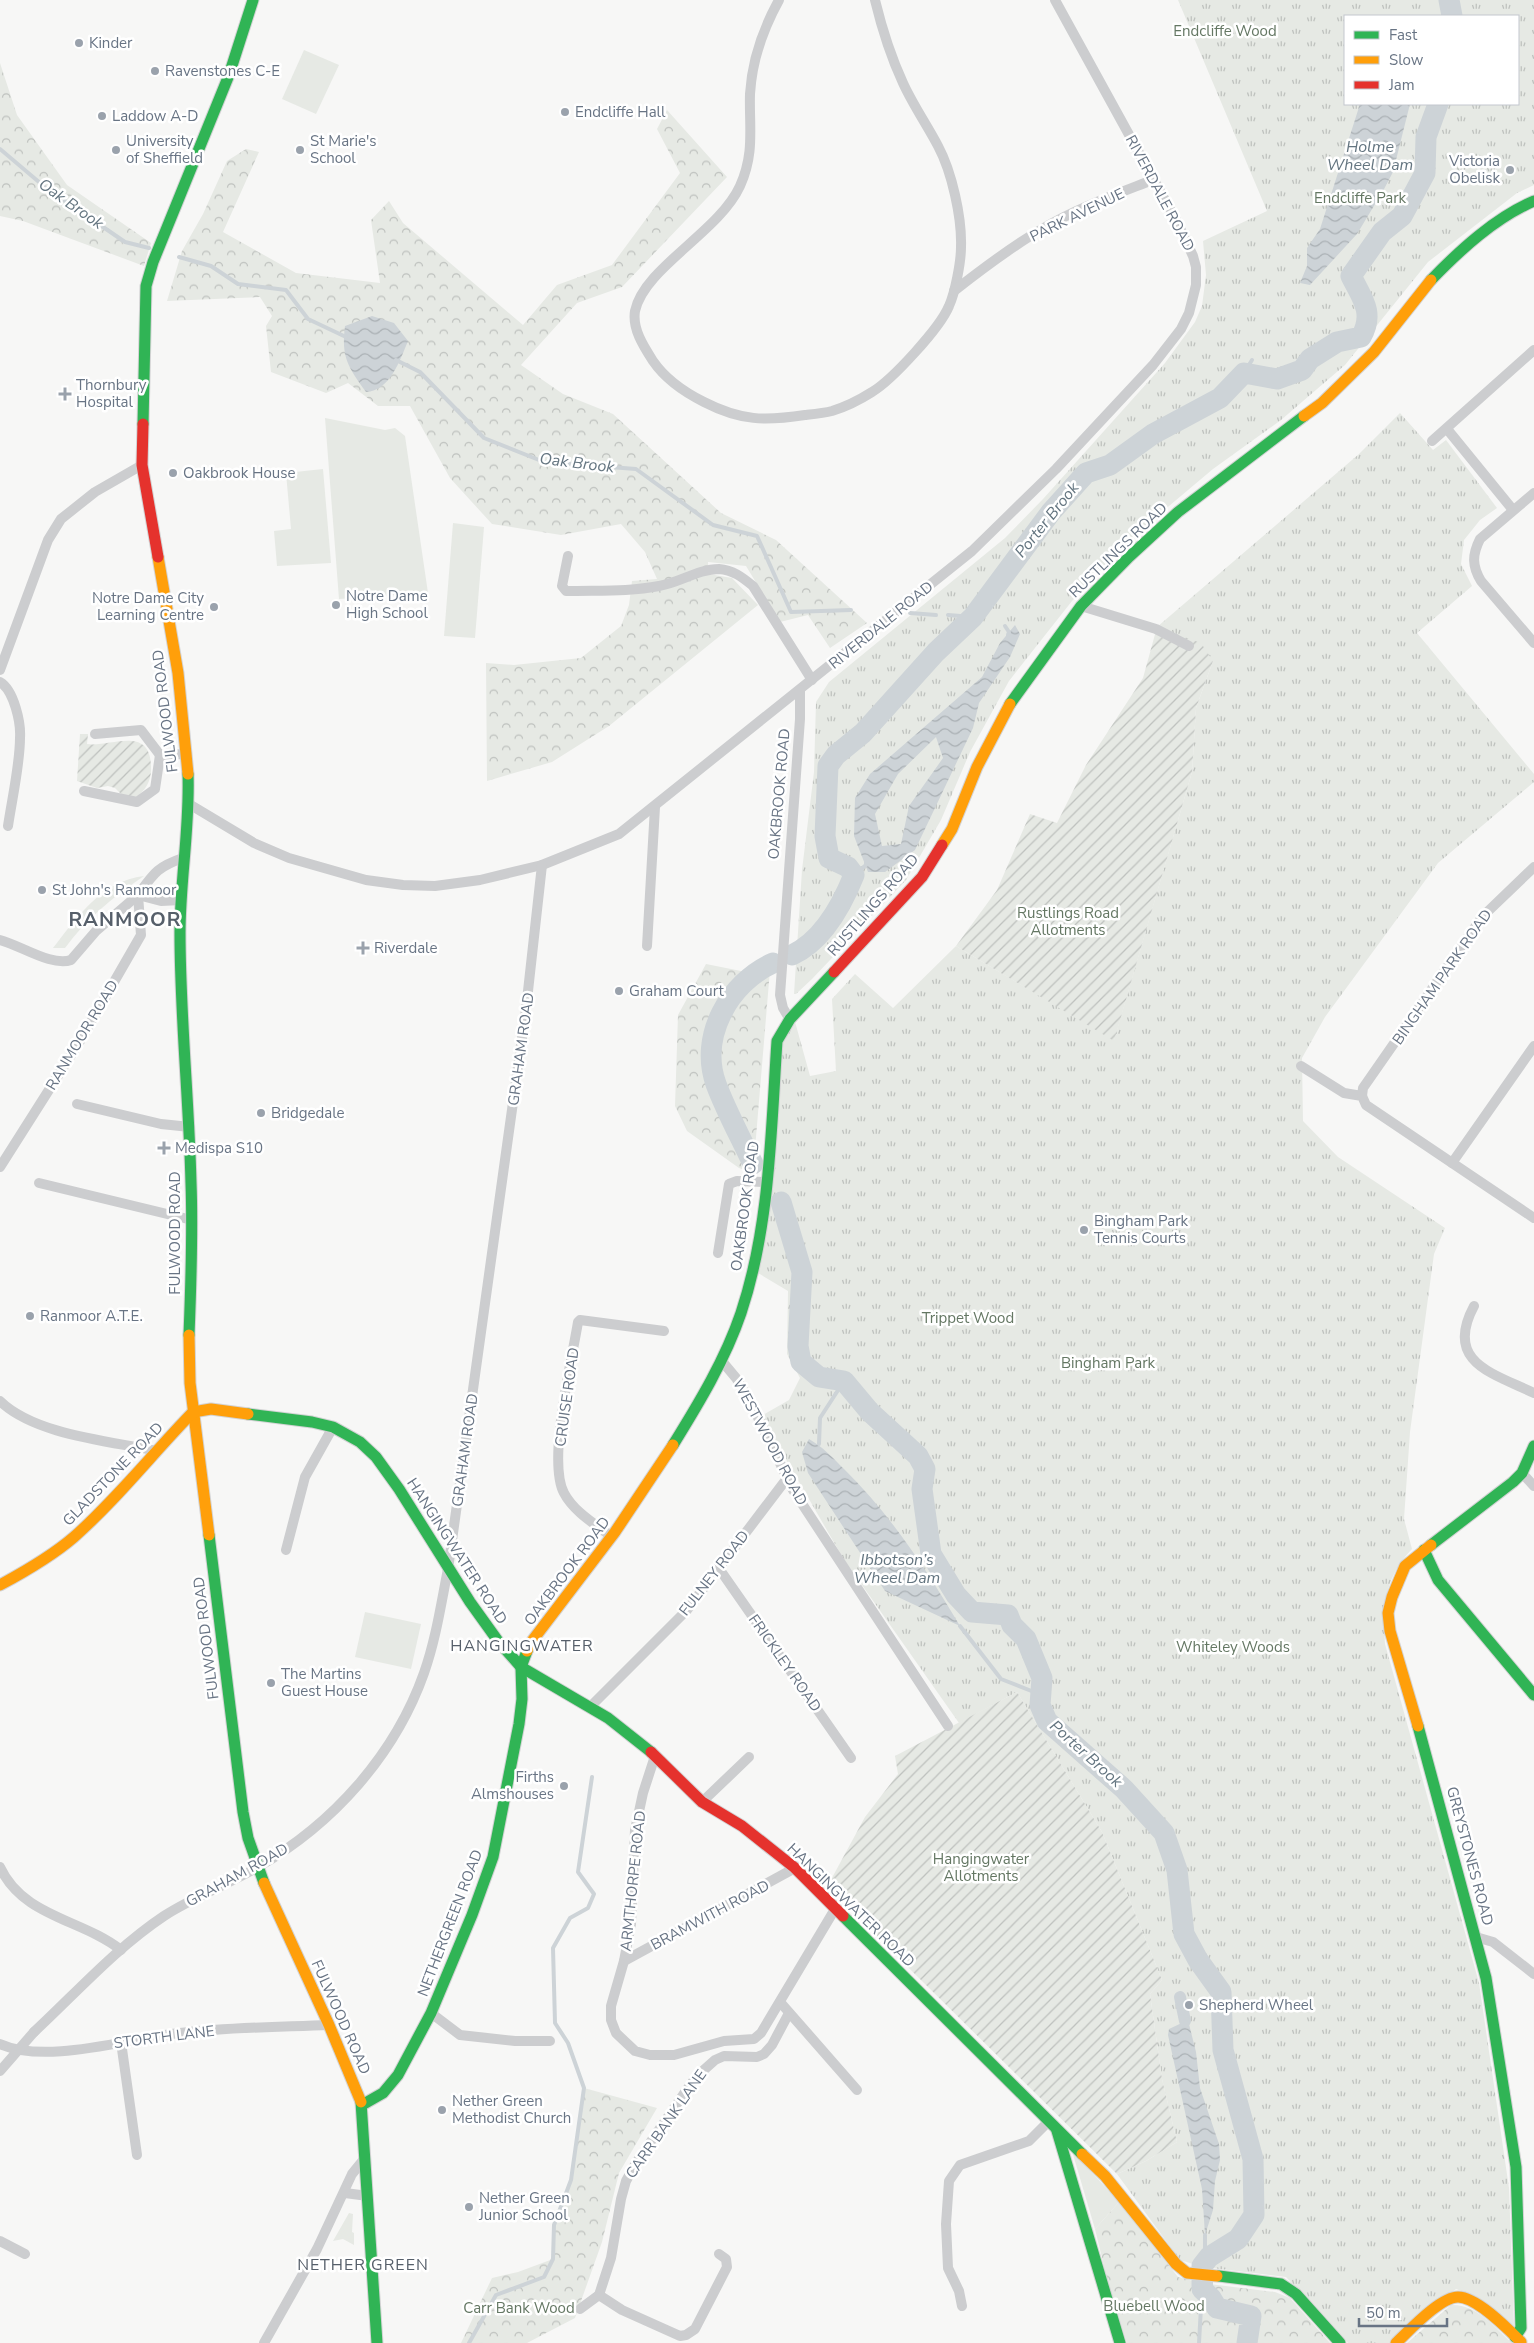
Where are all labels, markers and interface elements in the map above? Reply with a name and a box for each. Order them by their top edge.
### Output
legend [1344,15,1519,105]
park label: Endcliffe Wood [1173,21,1277,41]
text: Fast [1389,25,1418,45]
place label: Kinder [89,33,133,53]
marker: Kinder [73,37,85,49]
text: Slow [1389,50,1424,70]
place label: Ravenstones C-E [165,61,280,81]
marker: Ravenstones C-E [149,65,161,77]
text: Jam [1388,75,1415,95]
place label: Endcliffe Hall [575,102,666,122]
place label: Laddow A-D [112,106,198,126]
marker: Endcliffe Hall [559,106,571,118]
marker: Laddow A-D [96,110,108,122]
place label: University of Sheffield [126,131,203,168]
place label: St Marie's School [310,131,376,168]
street label: RIVERDALE ROAD [1121,131,1199,255]
water label: Holme Wheel Dam [1327,136,1413,176]
marker: University of Sheffield [110,144,122,156]
marker: St Marie's School [294,144,306,156]
place label: Victoria Obelisk [1448,151,1500,188]
marker: Victoria Obelisk [1504,164,1516,176]
water label: Oak Brook [34,173,109,235]
street label: PARK AVENUE [1027,184,1127,246]
park label: Endcliffe Park [1314,188,1407,208]
place label: Thornbury Hospital [76,375,147,412]
marker: Thornbury Hospital [58,387,72,401]
water label: Oak Brook [538,448,617,479]
place label: Oakbrook House [183,463,295,483]
marker: Oakbrook House [167,467,179,479]
water label: Porter Brook [1010,477,1085,562]
street label: RUSTLINGS ROAD [1065,498,1171,602]
street label: RIVERDALE ROAD [825,577,937,673]
place label: Notre Dame High School [346,586,428,623]
place label: Notre Dame City Learning Centre [92,588,204,625]
marker: Notre Dame High School [330,599,342,611]
marker: Notre Dame City Learning Centre [208,601,220,613]
street label: FULWOOD ROAD [148,649,182,773]
street label: OAKBROOK ROAD [763,728,795,860]
street label: RUSTLINGS ROAD [823,850,923,960]
place label: St John's Ranmoor [52,880,177,900]
marker: St John's Ranmoor [36,884,48,896]
park label: Rustlings Road Allotments [1017,903,1119,940]
street label: BINGHAM PARK ROAD [1388,905,1496,1049]
district label: RANMOOR [69,906,181,933]
place label: Riverdale [374,938,437,958]
marker: Riverdale [356,941,370,955]
street label: RANMOOR ROAD [41,976,123,1094]
place label: Graham Court [629,981,724,1001]
marker: Graham Court [613,985,625,997]
street label: GRAHAM ROAD [503,991,539,1107]
place label: Bridgedale [271,1103,345,1123]
marker: Bridgedale [255,1107,267,1119]
place label: Medispa S10 [175,1138,263,1158]
street label: OAKBROOK ROAD [726,1140,764,1272]
marker: Medispa S10 [157,1141,171,1155]
street label: FULWOOD ROAD [165,1171,185,1295]
place label: Bingham Park Tennis Courts [1094,1211,1189,1248]
marker: Bingham Park Tennis Courts [1078,1224,1090,1236]
place label: Ranmoor A.T.E. [40,1306,143,1326]
park label: Trippet Wood [922,1308,1014,1328]
marker: Ranmoor A.T.E. [24,1310,36,1322]
street label: CRUISE ROAD [550,1346,584,1448]
park label: Bingham Park [1061,1353,1156,1373]
street label: WESTWOOD ROAD [728,1375,812,1509]
street label: GRAHAM ROAD [447,1392,483,1508]
street label: GLADSTONE ROAD [58,1418,168,1530]
street label: HANGINGWATER ROAD [402,1474,512,1628]
street label: OAKBROOK ROAD [519,1513,615,1629]
street label: FULNEY ROAD [674,1526,754,1620]
water label: Ibbotson’s Wheel Dam [854,1549,940,1589]
street label: FULWOOD ROAD [189,1576,223,1700]
street label: FRICKLEY ROAD [744,1610,826,1716]
district label: HANGINGWATER [450,1635,594,1657]
park label: Whiteley Woods [1176,1637,1290,1657]
place label: The Martins Guest House [281,1664,368,1701]
marker: The Martins Guest House [265,1677,277,1689]
water label: Porter Brook [1045,1715,1128,1793]
place label: Firths Almshouses [471,1767,554,1804]
marker: Firths Almshouses [558,1780,570,1792]
street label: GREYSTONES ROAD [1442,1784,1498,1928]
street label: ARMTHORPE ROAD [616,1810,650,1952]
street label: GRAHAM ROAD [182,1839,292,1911]
street label: HANGINGWATER ROAD [783,1839,919,1971]
street label: NETHERGREEN ROAD [413,1847,487,1999]
park label: Hangingwater Allotments [933,1849,1030,1886]
street label: BRAMWITH ROAD [647,1875,773,1955]
street label: FULWOOD ROAD [307,1957,375,2077]
place label: Shepherd Wheel [1199,1995,1314,2015]
marker: Shepherd Wheel [1183,1999,1195,2011]
street label: STORTH LANE [112,2021,216,2053]
street label: CARR BANK LANE [621,2066,711,2182]
place label: Nether Green Methodist Church [452,2091,571,2128]
marker: Nether Green Methodist Church [436,2104,448,2116]
place label: Nether Green Junior School [478,2188,570,2225]
marker: Nether Green Junior School [463,2201,475,2213]
district label: NETHER GREEN [297,2254,429,2276]
park label: Bluebell Wood [1103,2296,1205,2316]
scale bar [1359,2296,1446,2328]
park label: Carr Bank Wood [463,2298,575,2318]
text: 50 m [1366,2303,1401,2323]

